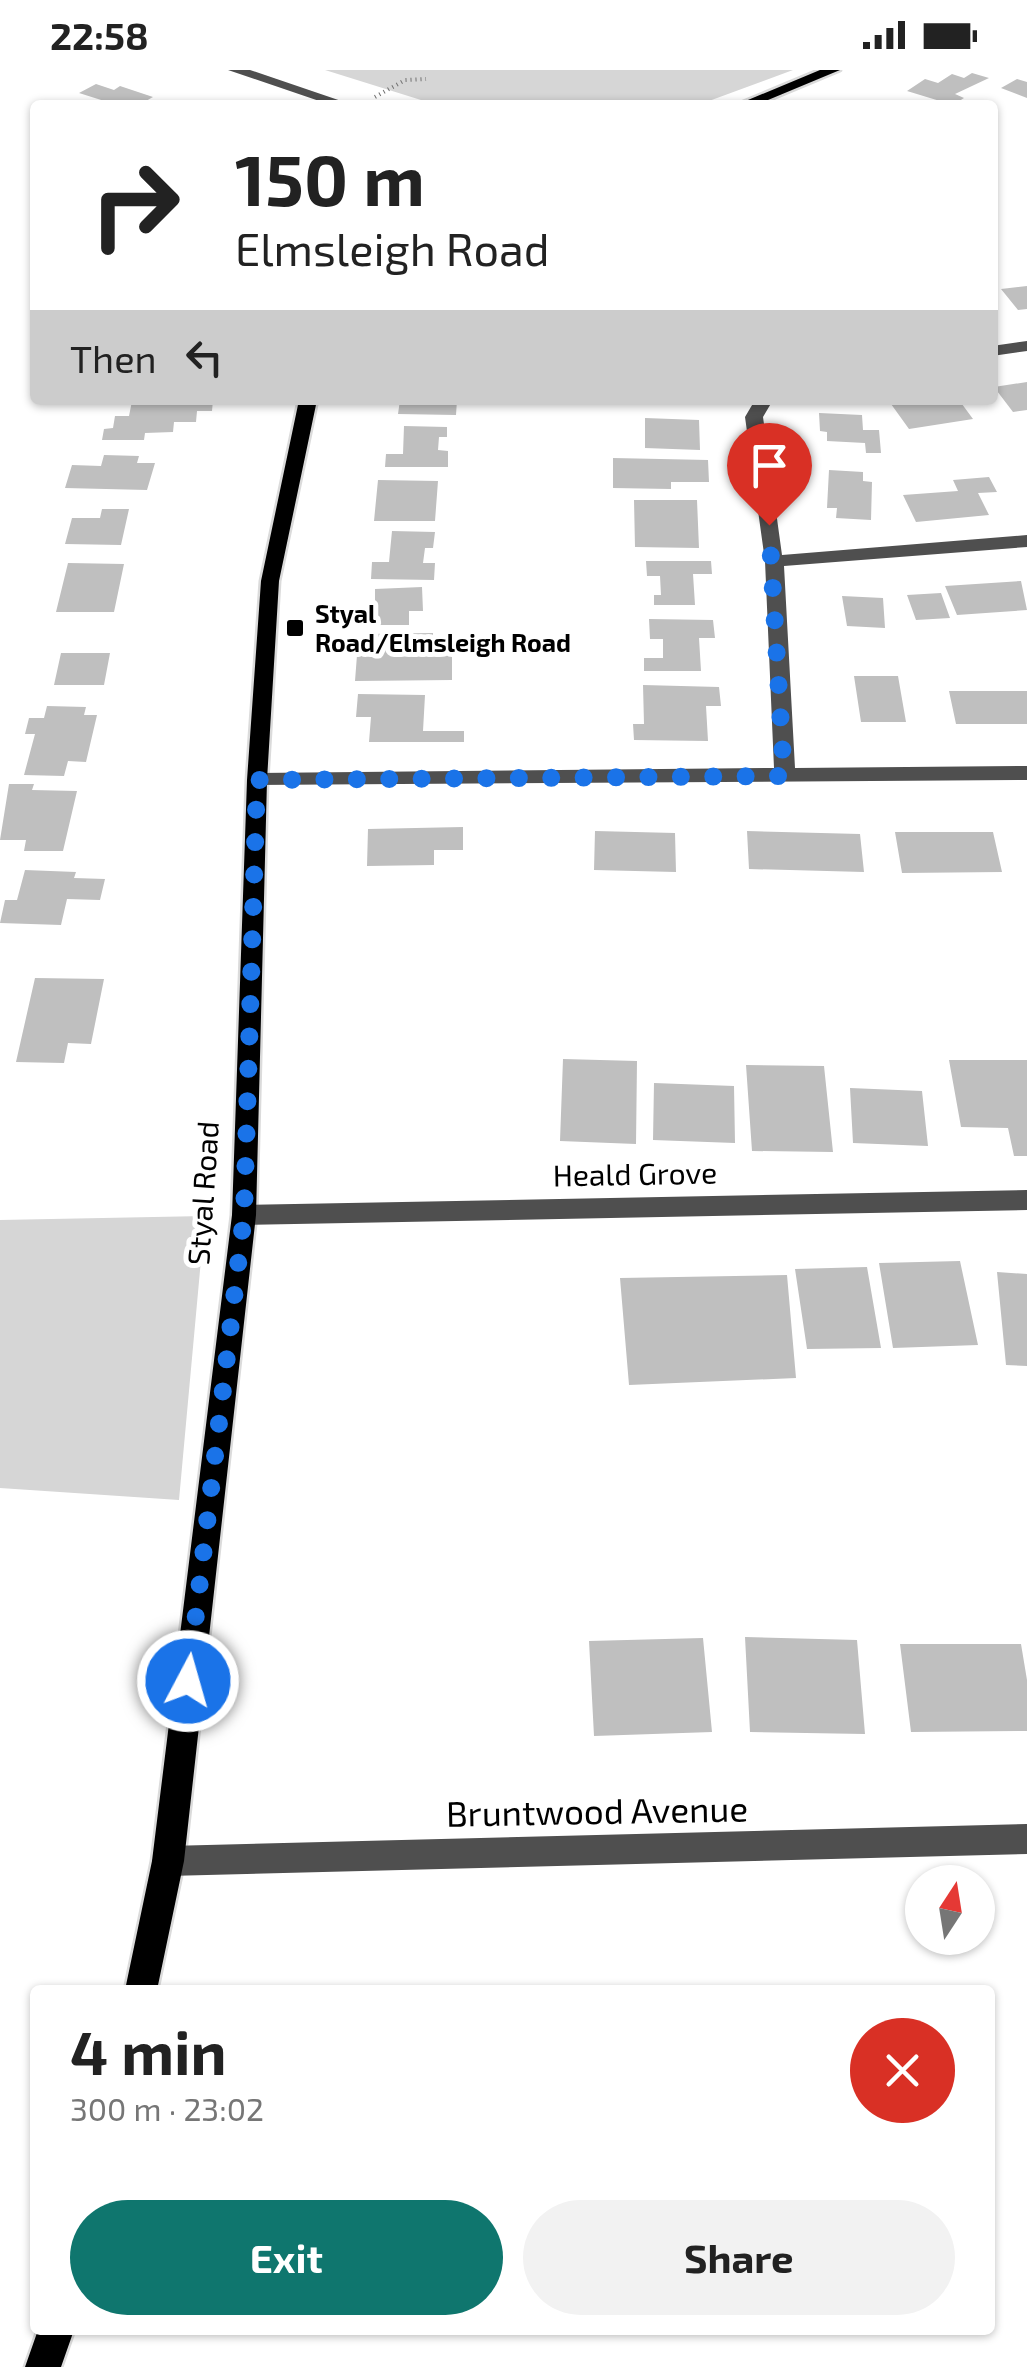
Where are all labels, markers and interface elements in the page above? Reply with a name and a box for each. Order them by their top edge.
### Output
text: 22:58 [50,12,149,58]
text: 150 m [235,136,425,220]
icon: right [70,140,200,270]
text: Elmsleigh Road [235,221,549,275]
icon: left [177,330,232,385]
text: Then [70,335,157,381]
pin [727,423,812,526]
icon: arrive [742,438,797,493]
place label: Styal Road/Elmsleigh Road [315,598,571,657]
marker: Styal Road/Elmsleigh Road [284,617,306,639]
street label: Styal Road [179,1120,225,1266]
street label: Heald Grove [552,1154,718,1192]
position arrow [136,1629,240,1733]
street label: Bruntwood Avenue [446,1786,748,1834]
north arrow [905,1865,995,1955]
map controls [905,1865,995,1955]
text: 4 min [70,2015,227,2087]
button: close [850,2018,955,2123]
text: 300 m · 23:02 [70,2089,264,2127]
button: Exit [70,2200,503,2315]
button: Share [523,2200,955,2315]

